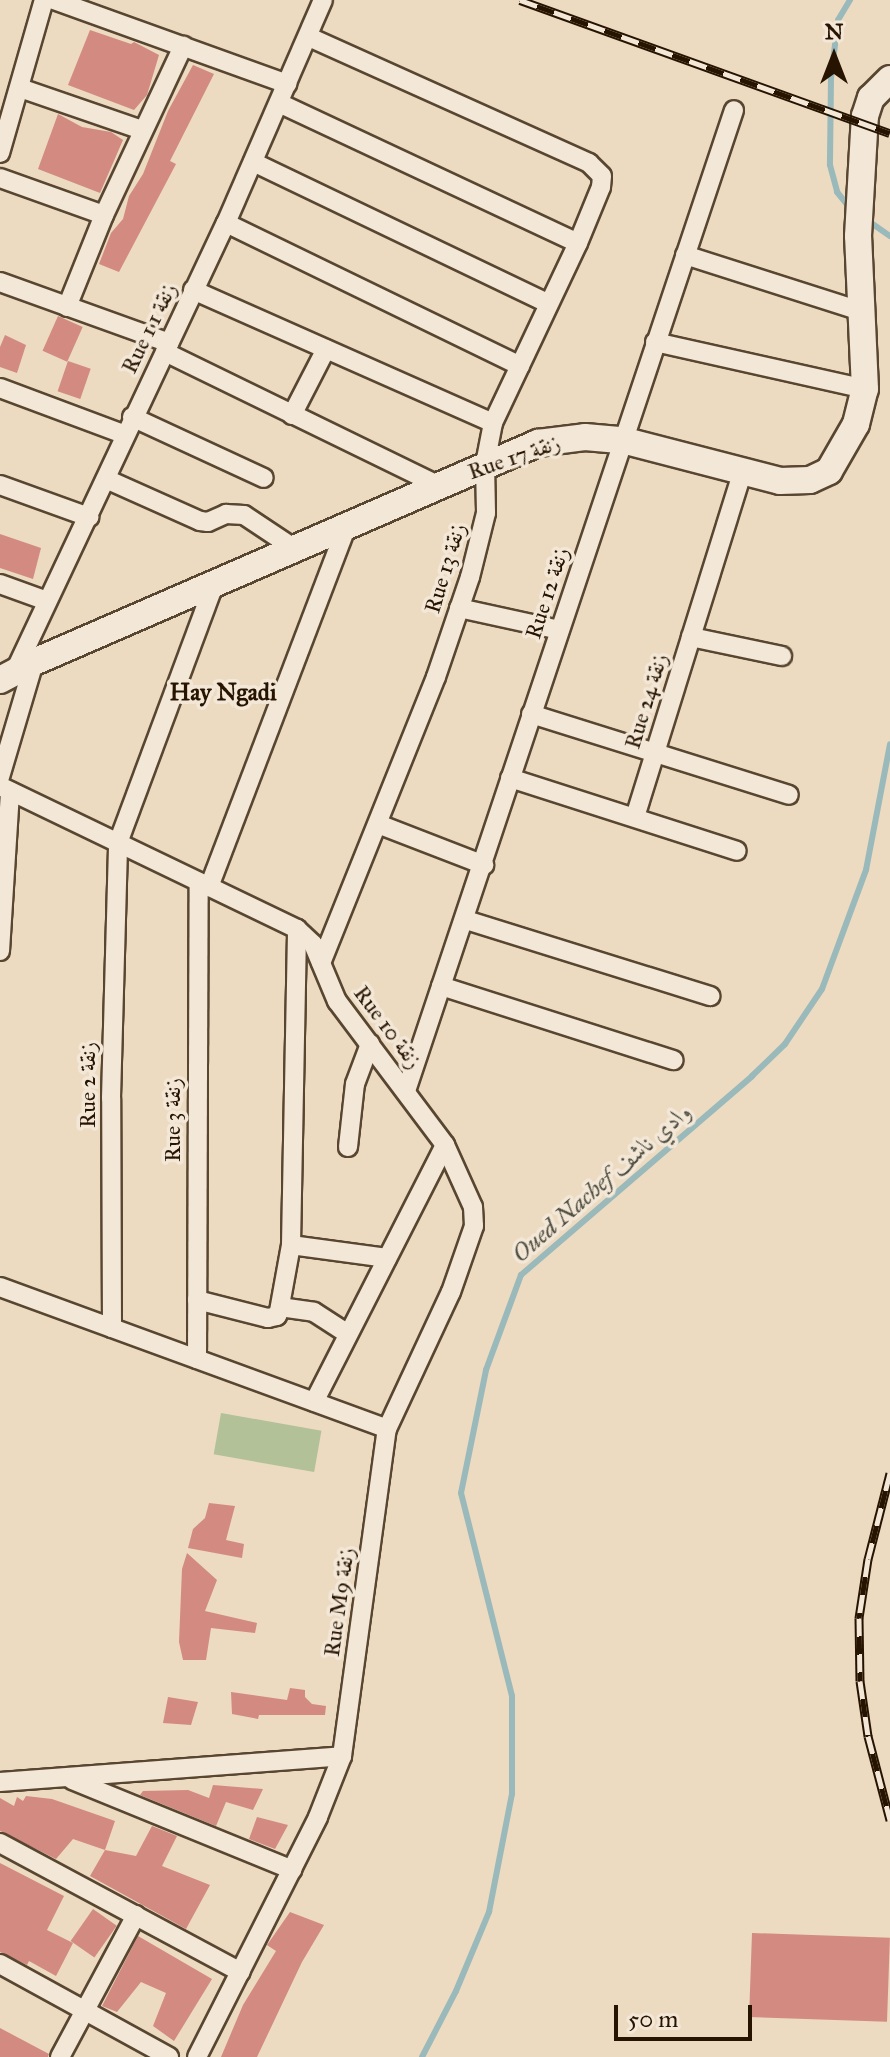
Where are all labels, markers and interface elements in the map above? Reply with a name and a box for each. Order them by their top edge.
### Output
north arrow [794,16,874,96]
text: N [825,18,843,45]
street label: Rue 1 زنقة 1 [116,278,182,378]
street label: Rue 17 زنقة [464,429,564,485]
street label: Rue 13 زنقة [419,520,471,616]
street label: Rue 12 زنقة [520,544,574,642]
street label: Rue 24 زنقة [619,650,673,752]
district label: Hay Ngadi [169,679,277,707]
street label: Rue 10 زنقة [348,980,428,1074]
street label: Rue 2 زنقة [75,1042,101,1128]
street label: Rue 3 زنقة [160,1078,186,1162]
water label: Oued Nachef وادي ناشف [507,1097,697,1269]
street label: Rue M9 زنقة [318,1546,360,1658]
scale bar [618,1989,756,2039]
text: 50 m [628,2004,678,2034]

